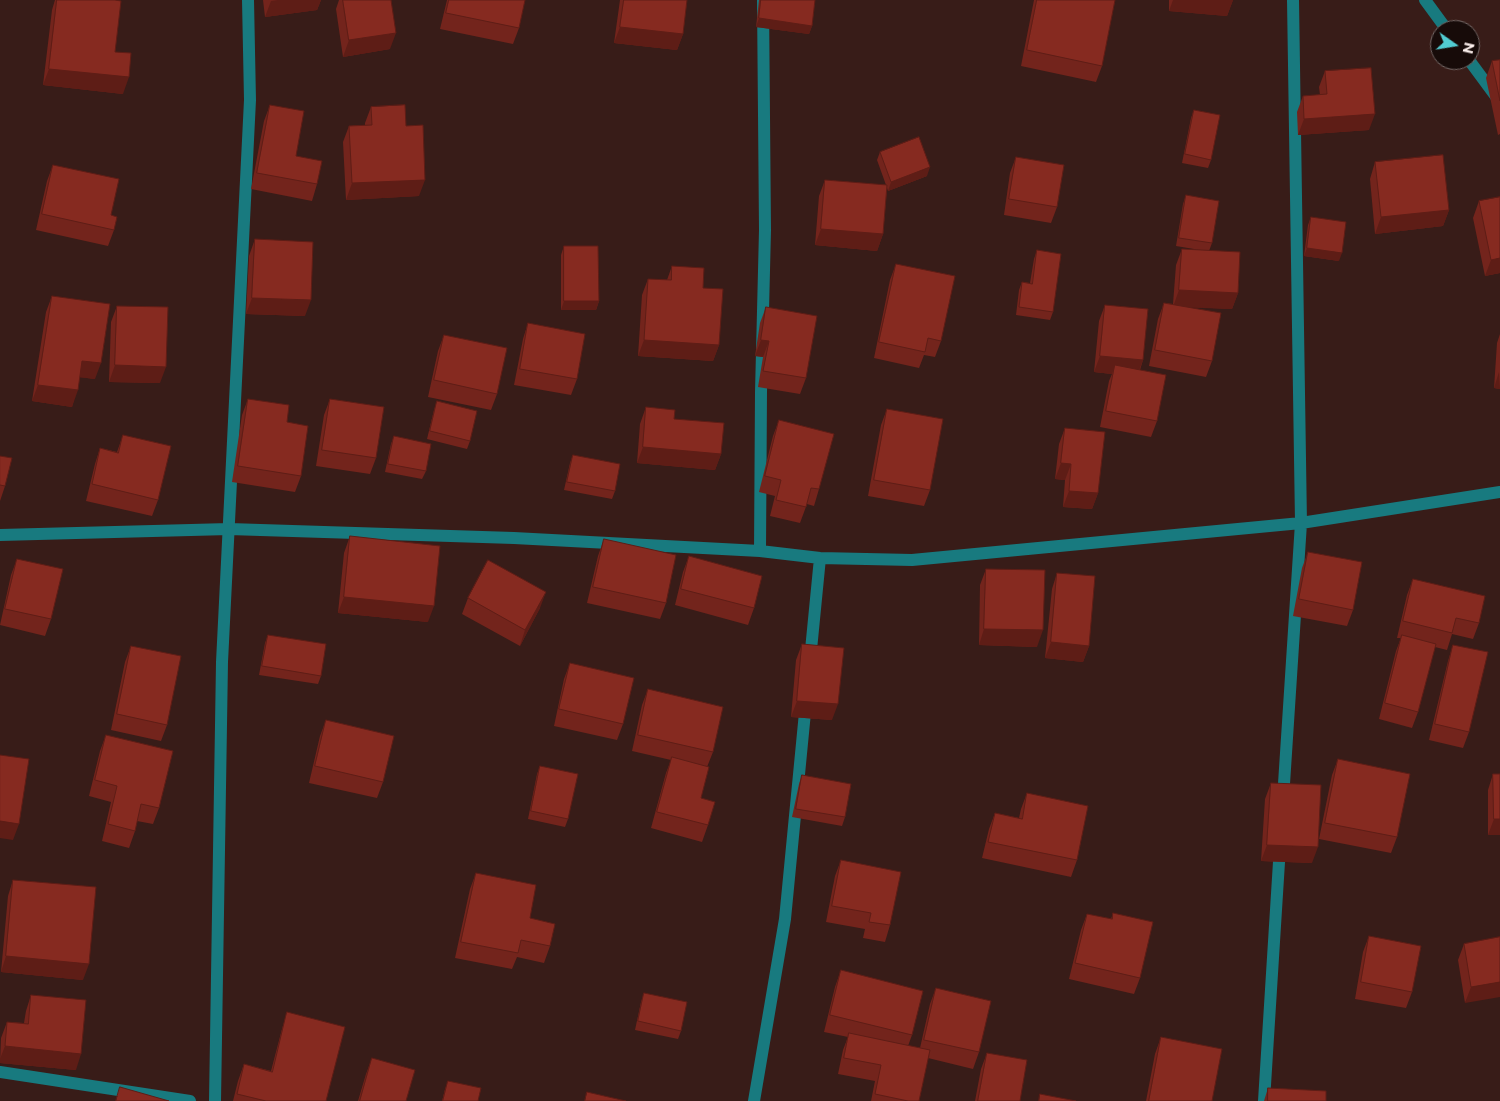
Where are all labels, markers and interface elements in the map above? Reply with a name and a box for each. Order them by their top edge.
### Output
north arrow [1430,20,1480,70]
text: N [1459,41,1479,56]

